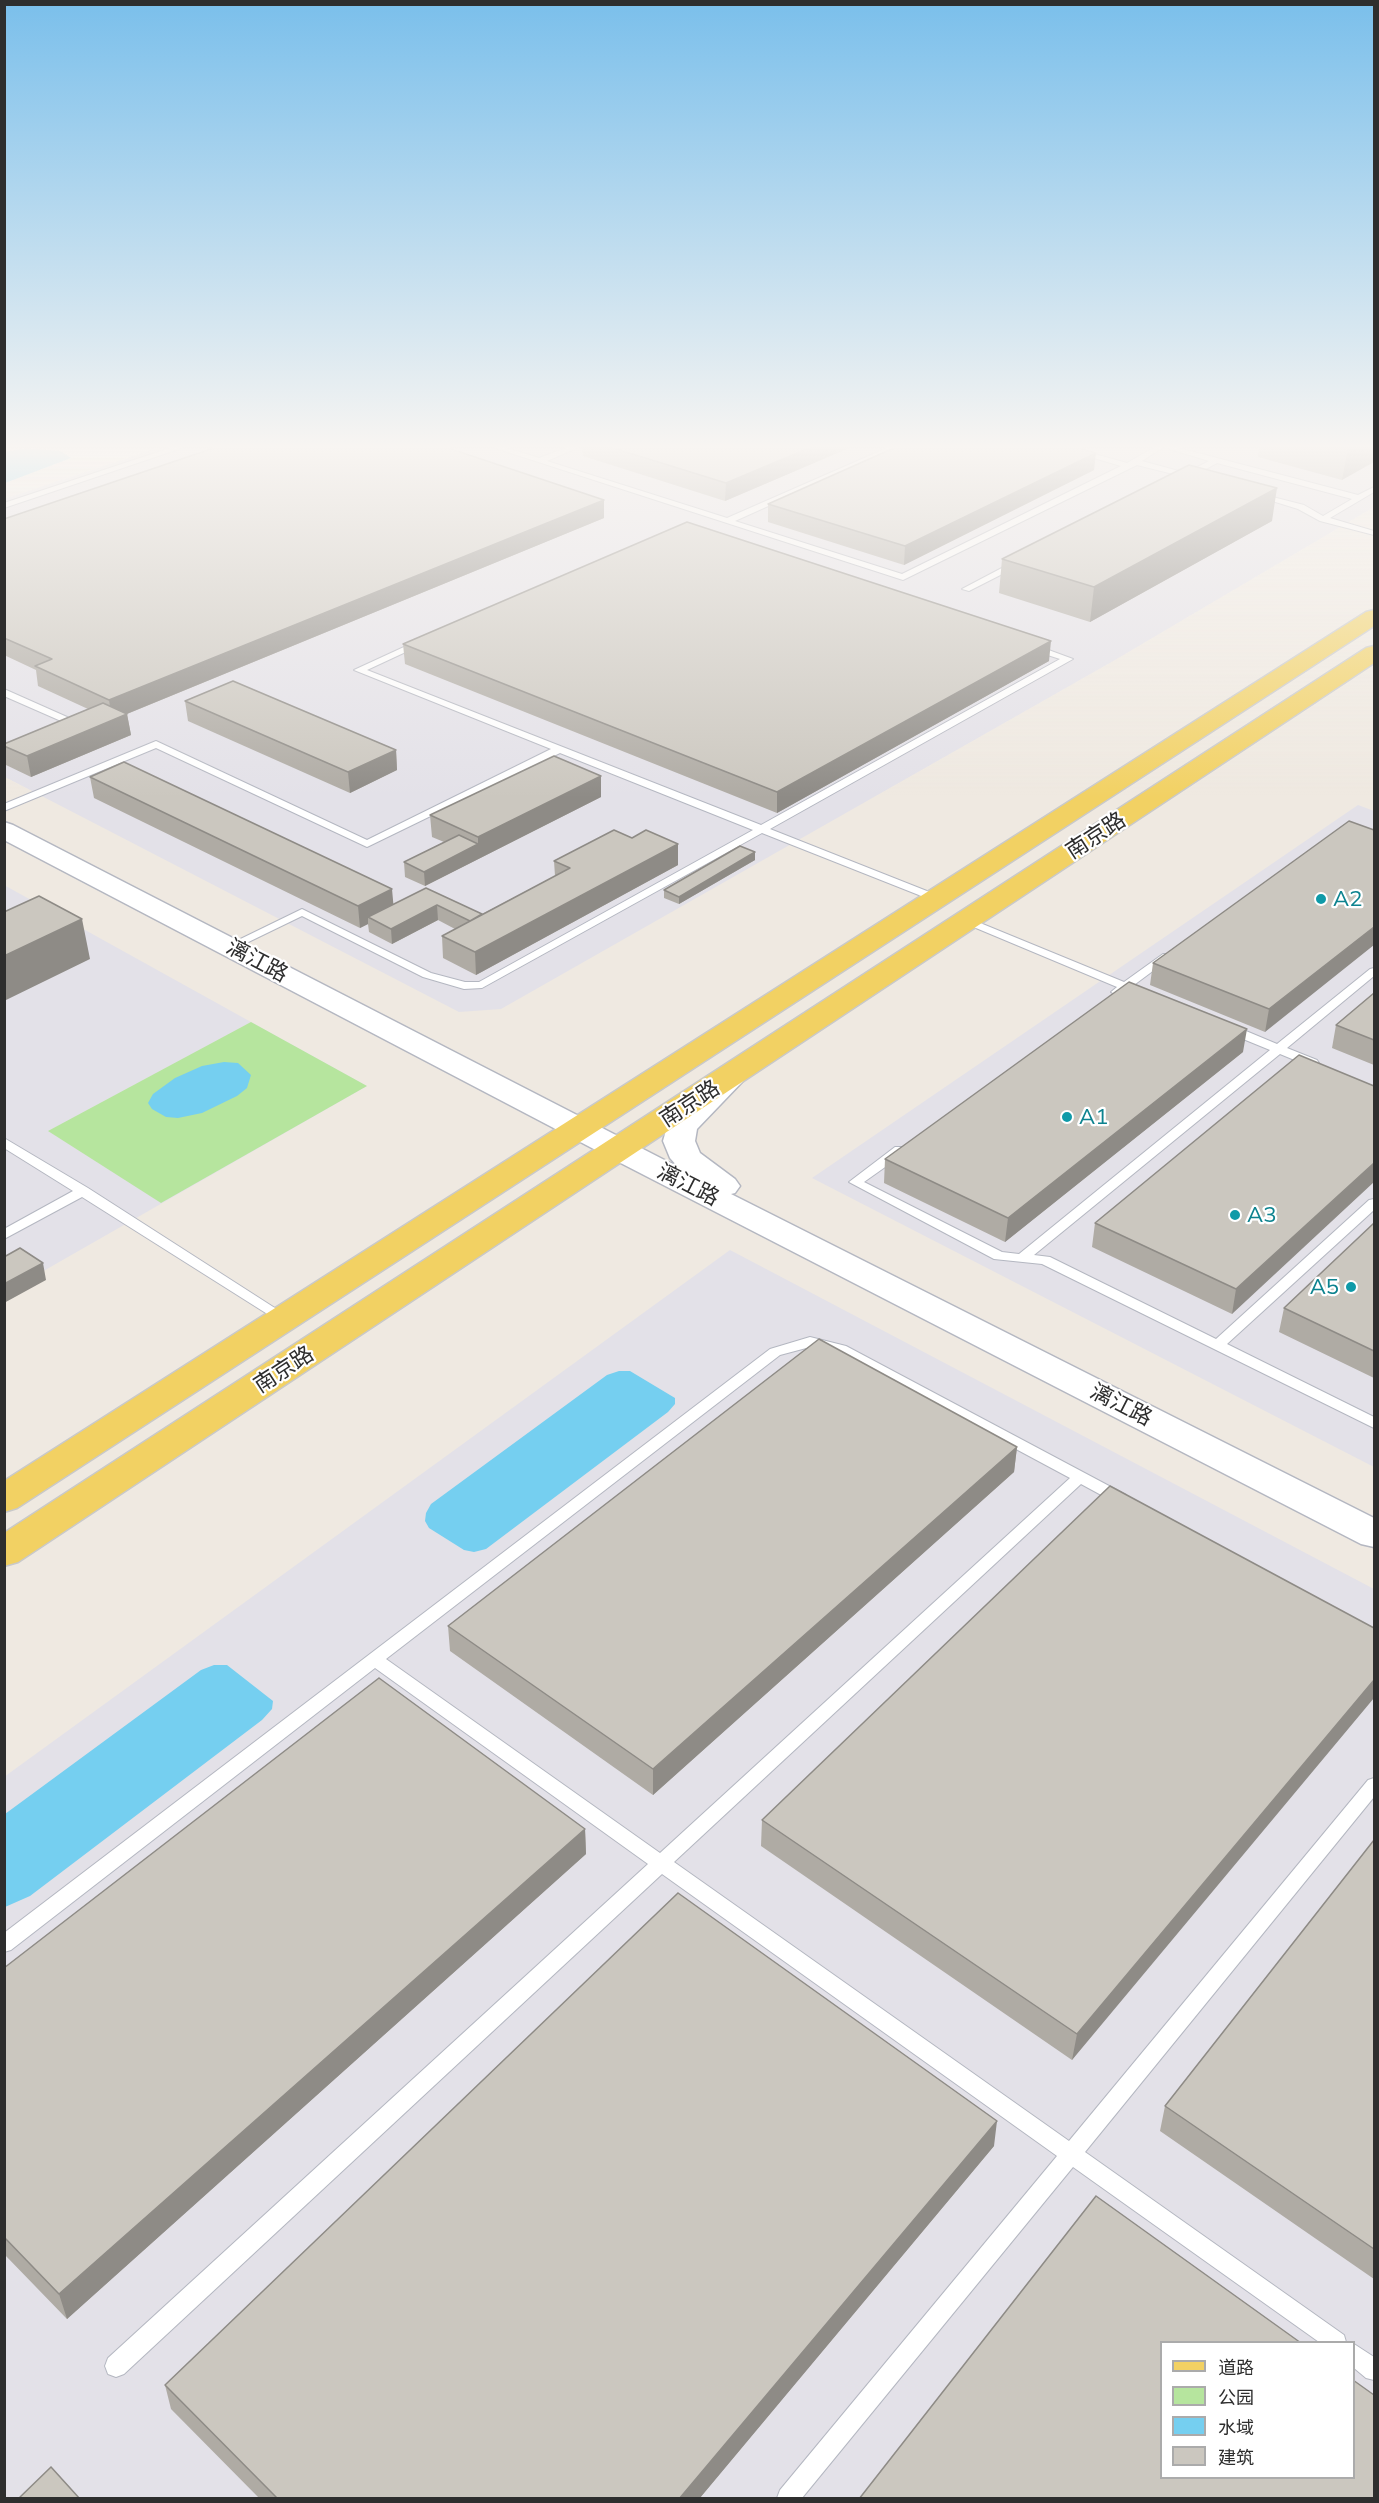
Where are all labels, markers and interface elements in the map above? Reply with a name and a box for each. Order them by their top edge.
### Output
street label: 南京路 [1061,807,1131,865]
place label: A2 [1333,886,1362,912]
marker: A2 [1314,892,1328,906]
street label: 漓江路 [222,934,292,988]
street label: 南京路 [655,1075,725,1133]
place label: A1 [1079,1104,1108,1130]
marker: A1 [1060,1110,1074,1124]
street label: 漓江路 [653,1158,723,1212]
place label: A3 [1247,1202,1276,1228]
marker: A3 [1228,1208,1242,1222]
place label: A5 [1310,1274,1339,1300]
marker: A5 [1344,1280,1358,1294]
street label: 南京路 [249,1341,319,1399]
street label: 漓江路 [1086,1378,1156,1432]
legend [1160,2341,1355,2479]
text: 道路 [1218,2356,1254,2379]
text: 公园 [1218,2386,1254,2409]
text: 水域 [1218,2416,1254,2439]
text: 建筑 [1218,2446,1254,2469]

